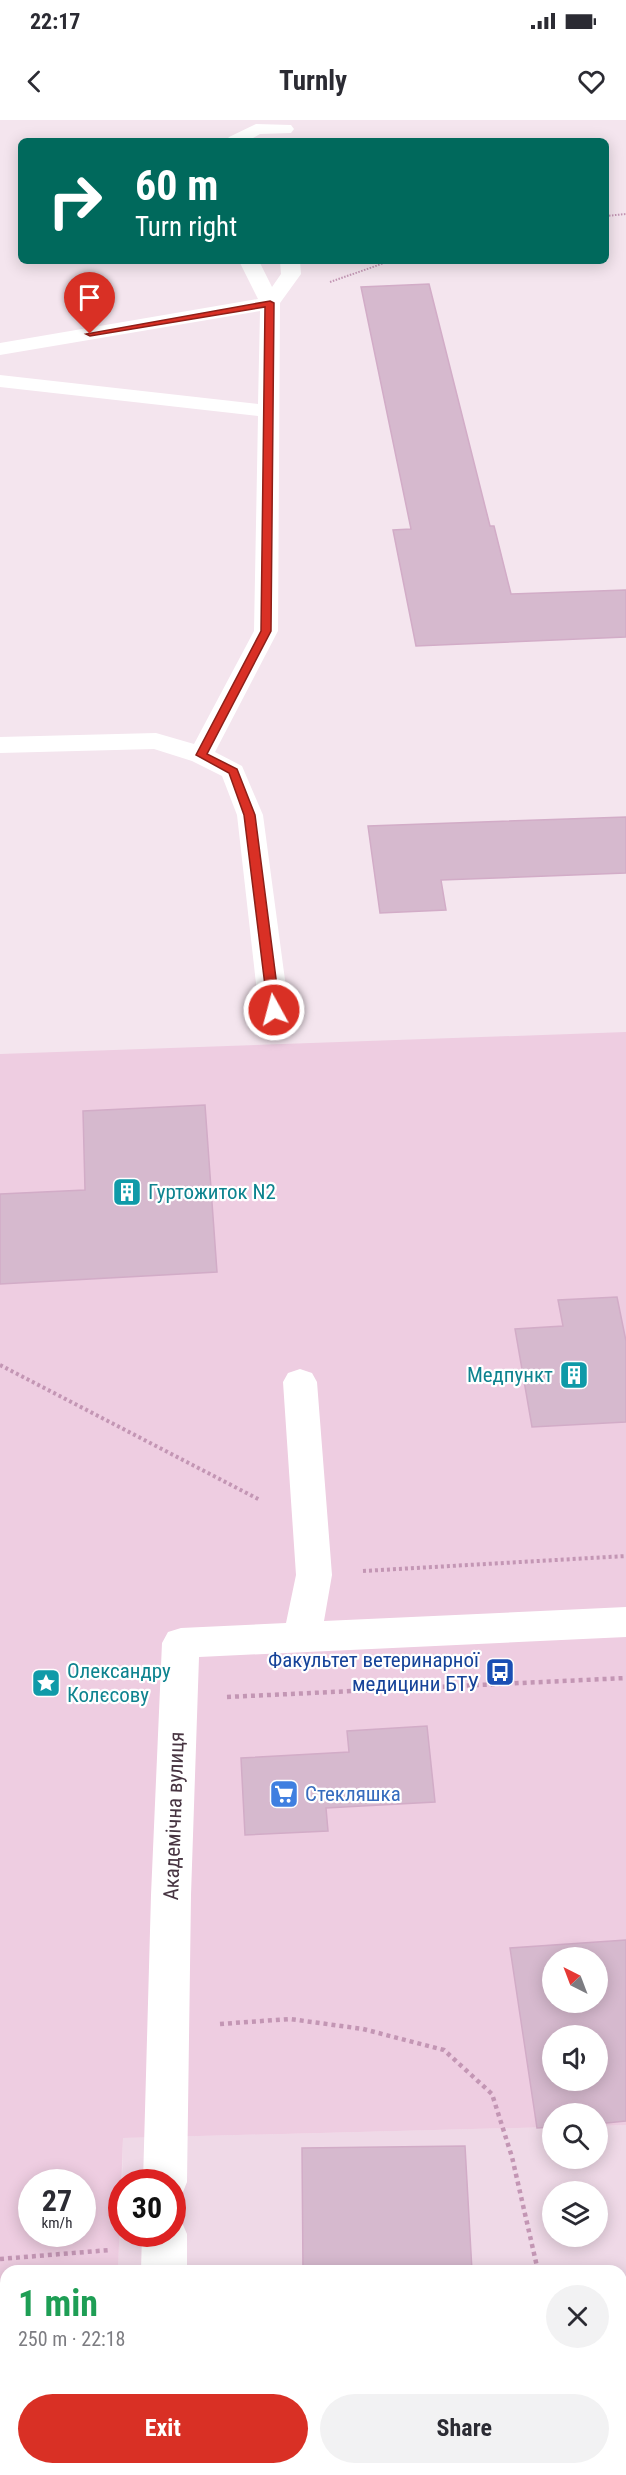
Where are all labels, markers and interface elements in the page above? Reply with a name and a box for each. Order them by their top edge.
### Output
text: 22:17 [30,9,81,34]
icon: back [18,65,51,98]
text: Turnly [279,65,347,97]
icon: heart [575,65,608,98]
text: 60 m [135,161,218,210]
icon: right [36,162,114,240]
text: Turn right [135,211,237,243]
pin [64,272,115,334]
icon: arrive [73,281,106,314]
position arrow [242,978,306,1042]
building icon: Гуртожиток N2 [111,1176,143,1208]
place label: Гуртожиток N2 [148,1180,276,1204]
building icon: Медпункт [558,1359,590,1391]
place label: Медпункт [467,1363,553,1387]
place label: Факультет ветеринарної медицини БТУ [268,1648,480,1696]
bus stop icon: Факультет ветеринарної медицини БТУ [484,1656,516,1688]
place label: Олександру Колєсову [67,1659,171,1707]
place icon: Олександру Колєсову [30,1667,62,1699]
street label: Академічна вулиця [159,1731,189,1901]
supermarket icon: Стекляшка [268,1778,300,1810]
place label: Стекляшка [305,1782,401,1806]
north arrow [542,1947,608,2013]
map controls [542,1947,608,2247]
button: sound [542,2025,608,2091]
button: search [542,2103,608,2169]
speed limit sign: 30 [108,2169,186,2247]
button: layers [542,2181,608,2247]
text: 27 [42,2183,72,2218]
text: km/h [42,2214,72,2232]
text: 1 min [18,2283,98,2325]
button: close [546,2285,609,2348]
text: 250 m · 22:18 [18,2327,125,2351]
button: Exit [18,2394,308,2463]
button: Share [320,2394,609,2463]

